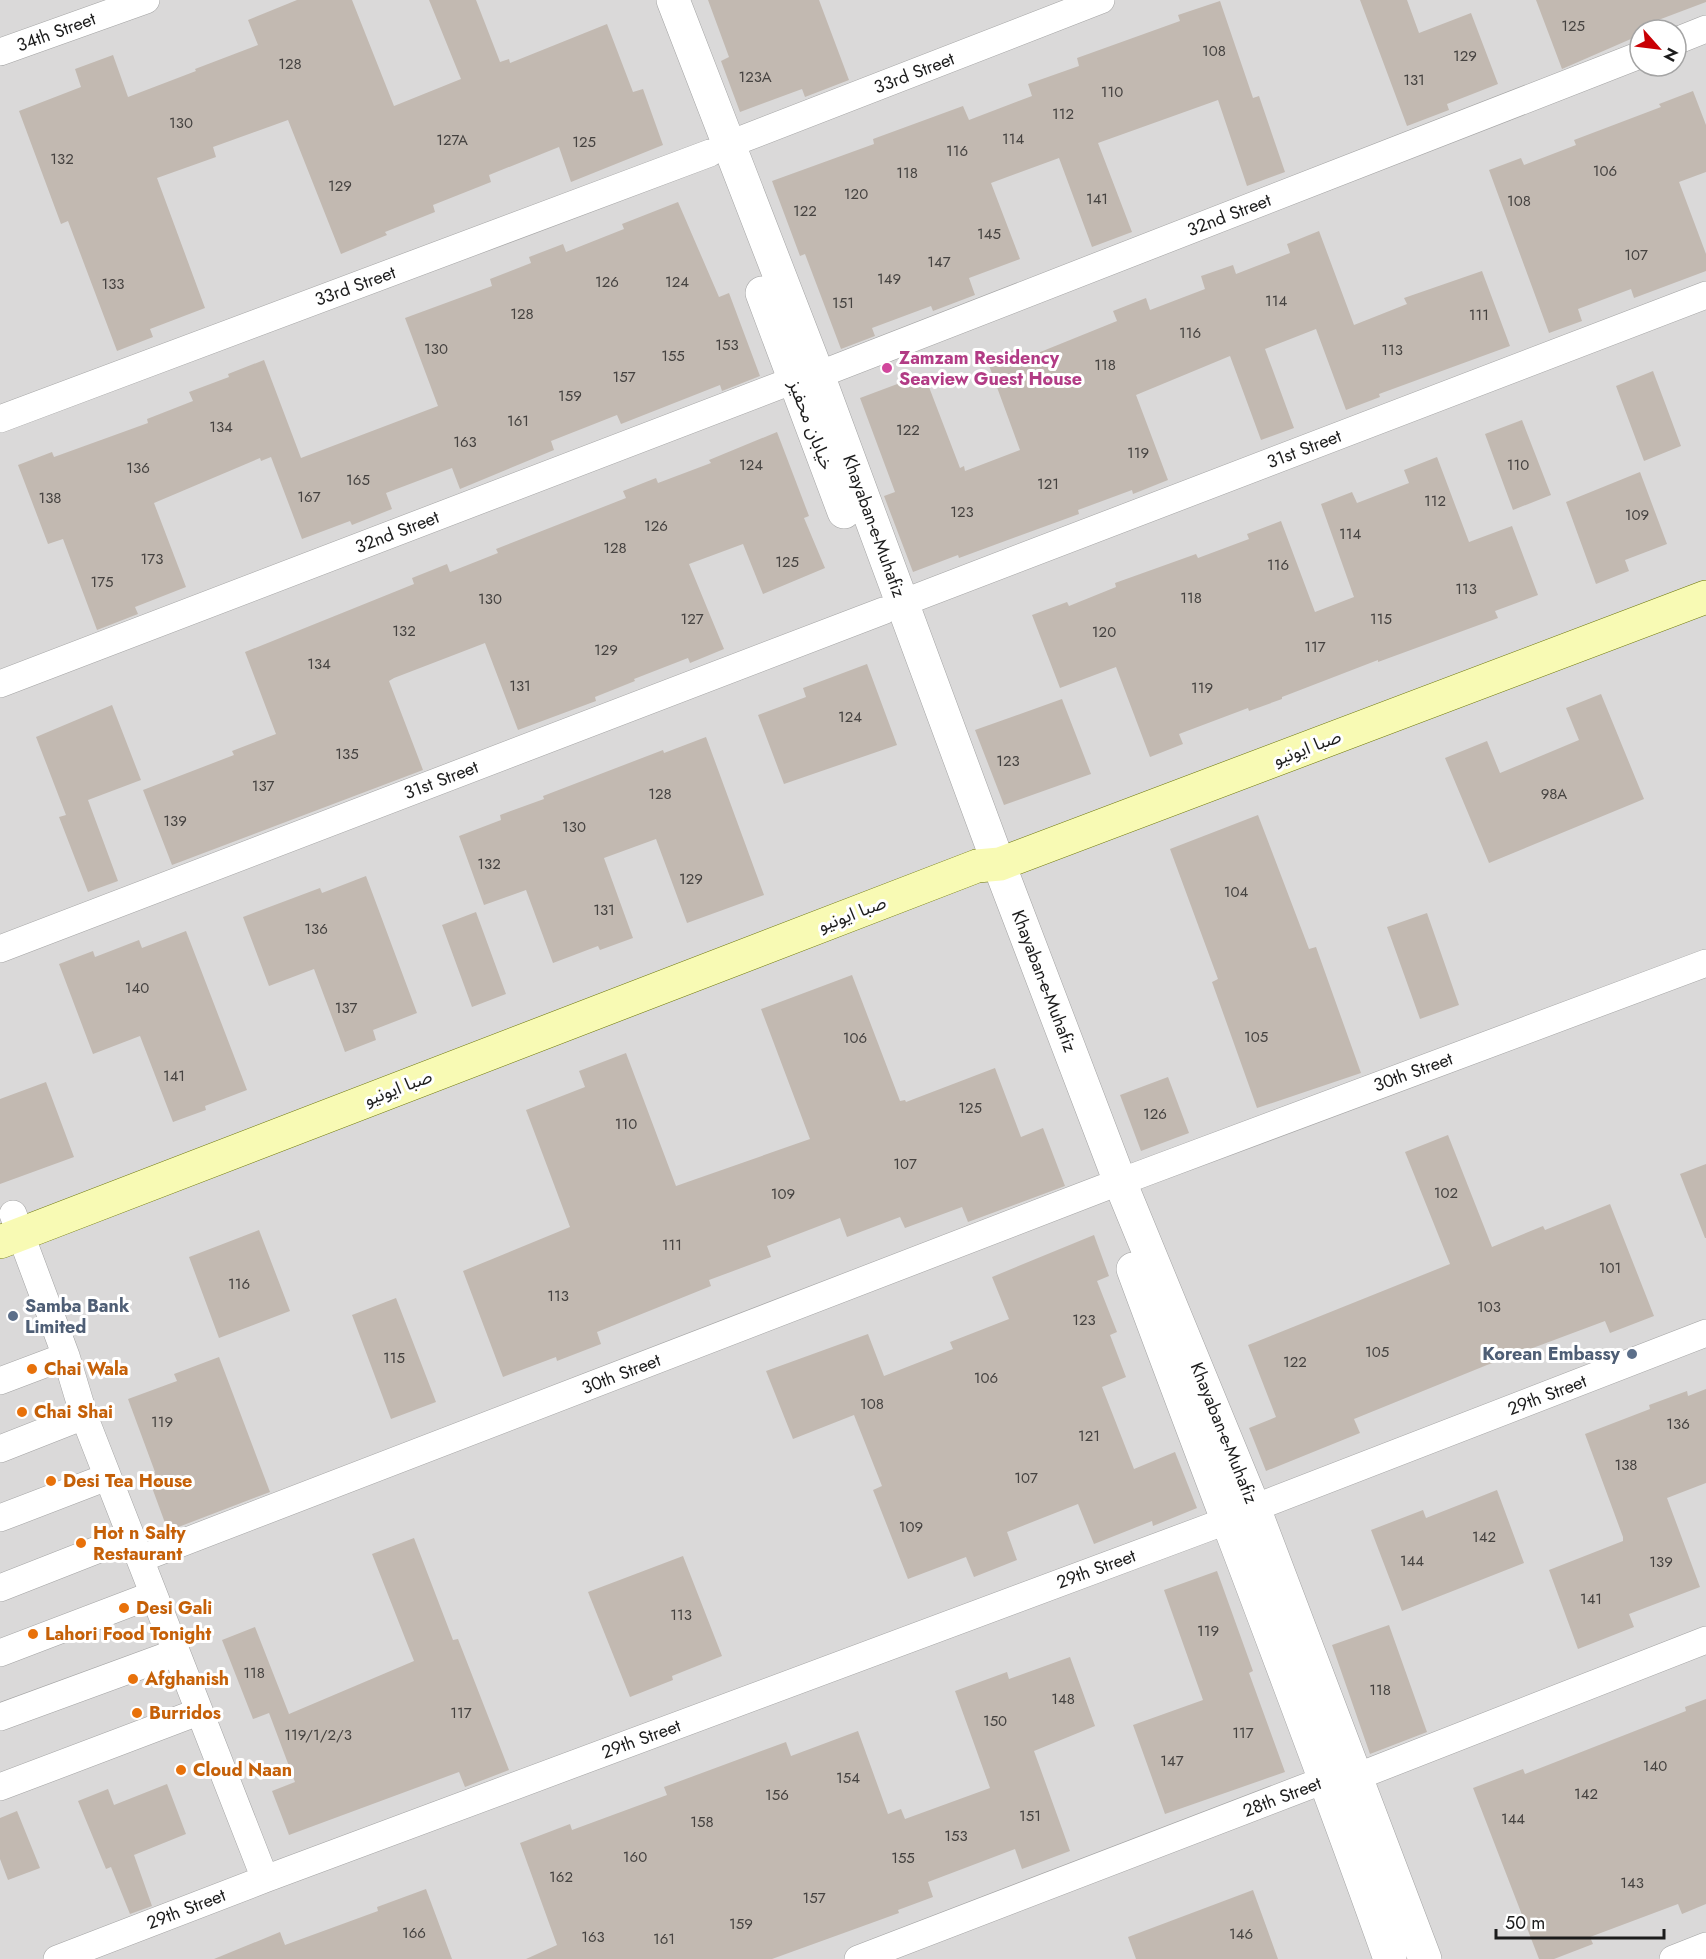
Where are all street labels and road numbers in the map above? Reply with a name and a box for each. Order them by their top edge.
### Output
street label: 34th Street [13,5,100,58]
street label: 33rd Street [870,45,959,100]
street label: 32nd Street [1183,187,1275,243]
street label: 33rd Street [311,259,400,313]
street label: خیابان محفیز [782,376,840,474]
street label: 31st Street [1263,423,1346,475]
street label: Khayaban-e-Muhafiz [836,451,912,602]
street label: 32nd Street [351,504,443,560]
street label: صبا ایونیو [1269,723,1345,773]
street label: 31st Street [400,754,483,806]
street label: صبا ایونیو [814,889,890,939]
street label: Khayaban-e-Muhafiz [1005,906,1083,1056]
street label: 30th Street [1370,1045,1457,1098]
street label: صبا ایونیو [360,1063,436,1113]
street label: 30th Street [578,1347,665,1401]
street label: Khayaban-e-Muhafiz [1184,1358,1264,1508]
street label: 29th Street [1504,1368,1591,1422]
street label: 29th Street [1053,1542,1140,1595]
street label: 29th Street [598,1712,685,1765]
street label: 28th Street [1239,1770,1326,1824]
street label: 29th Street [143,1882,230,1936]

